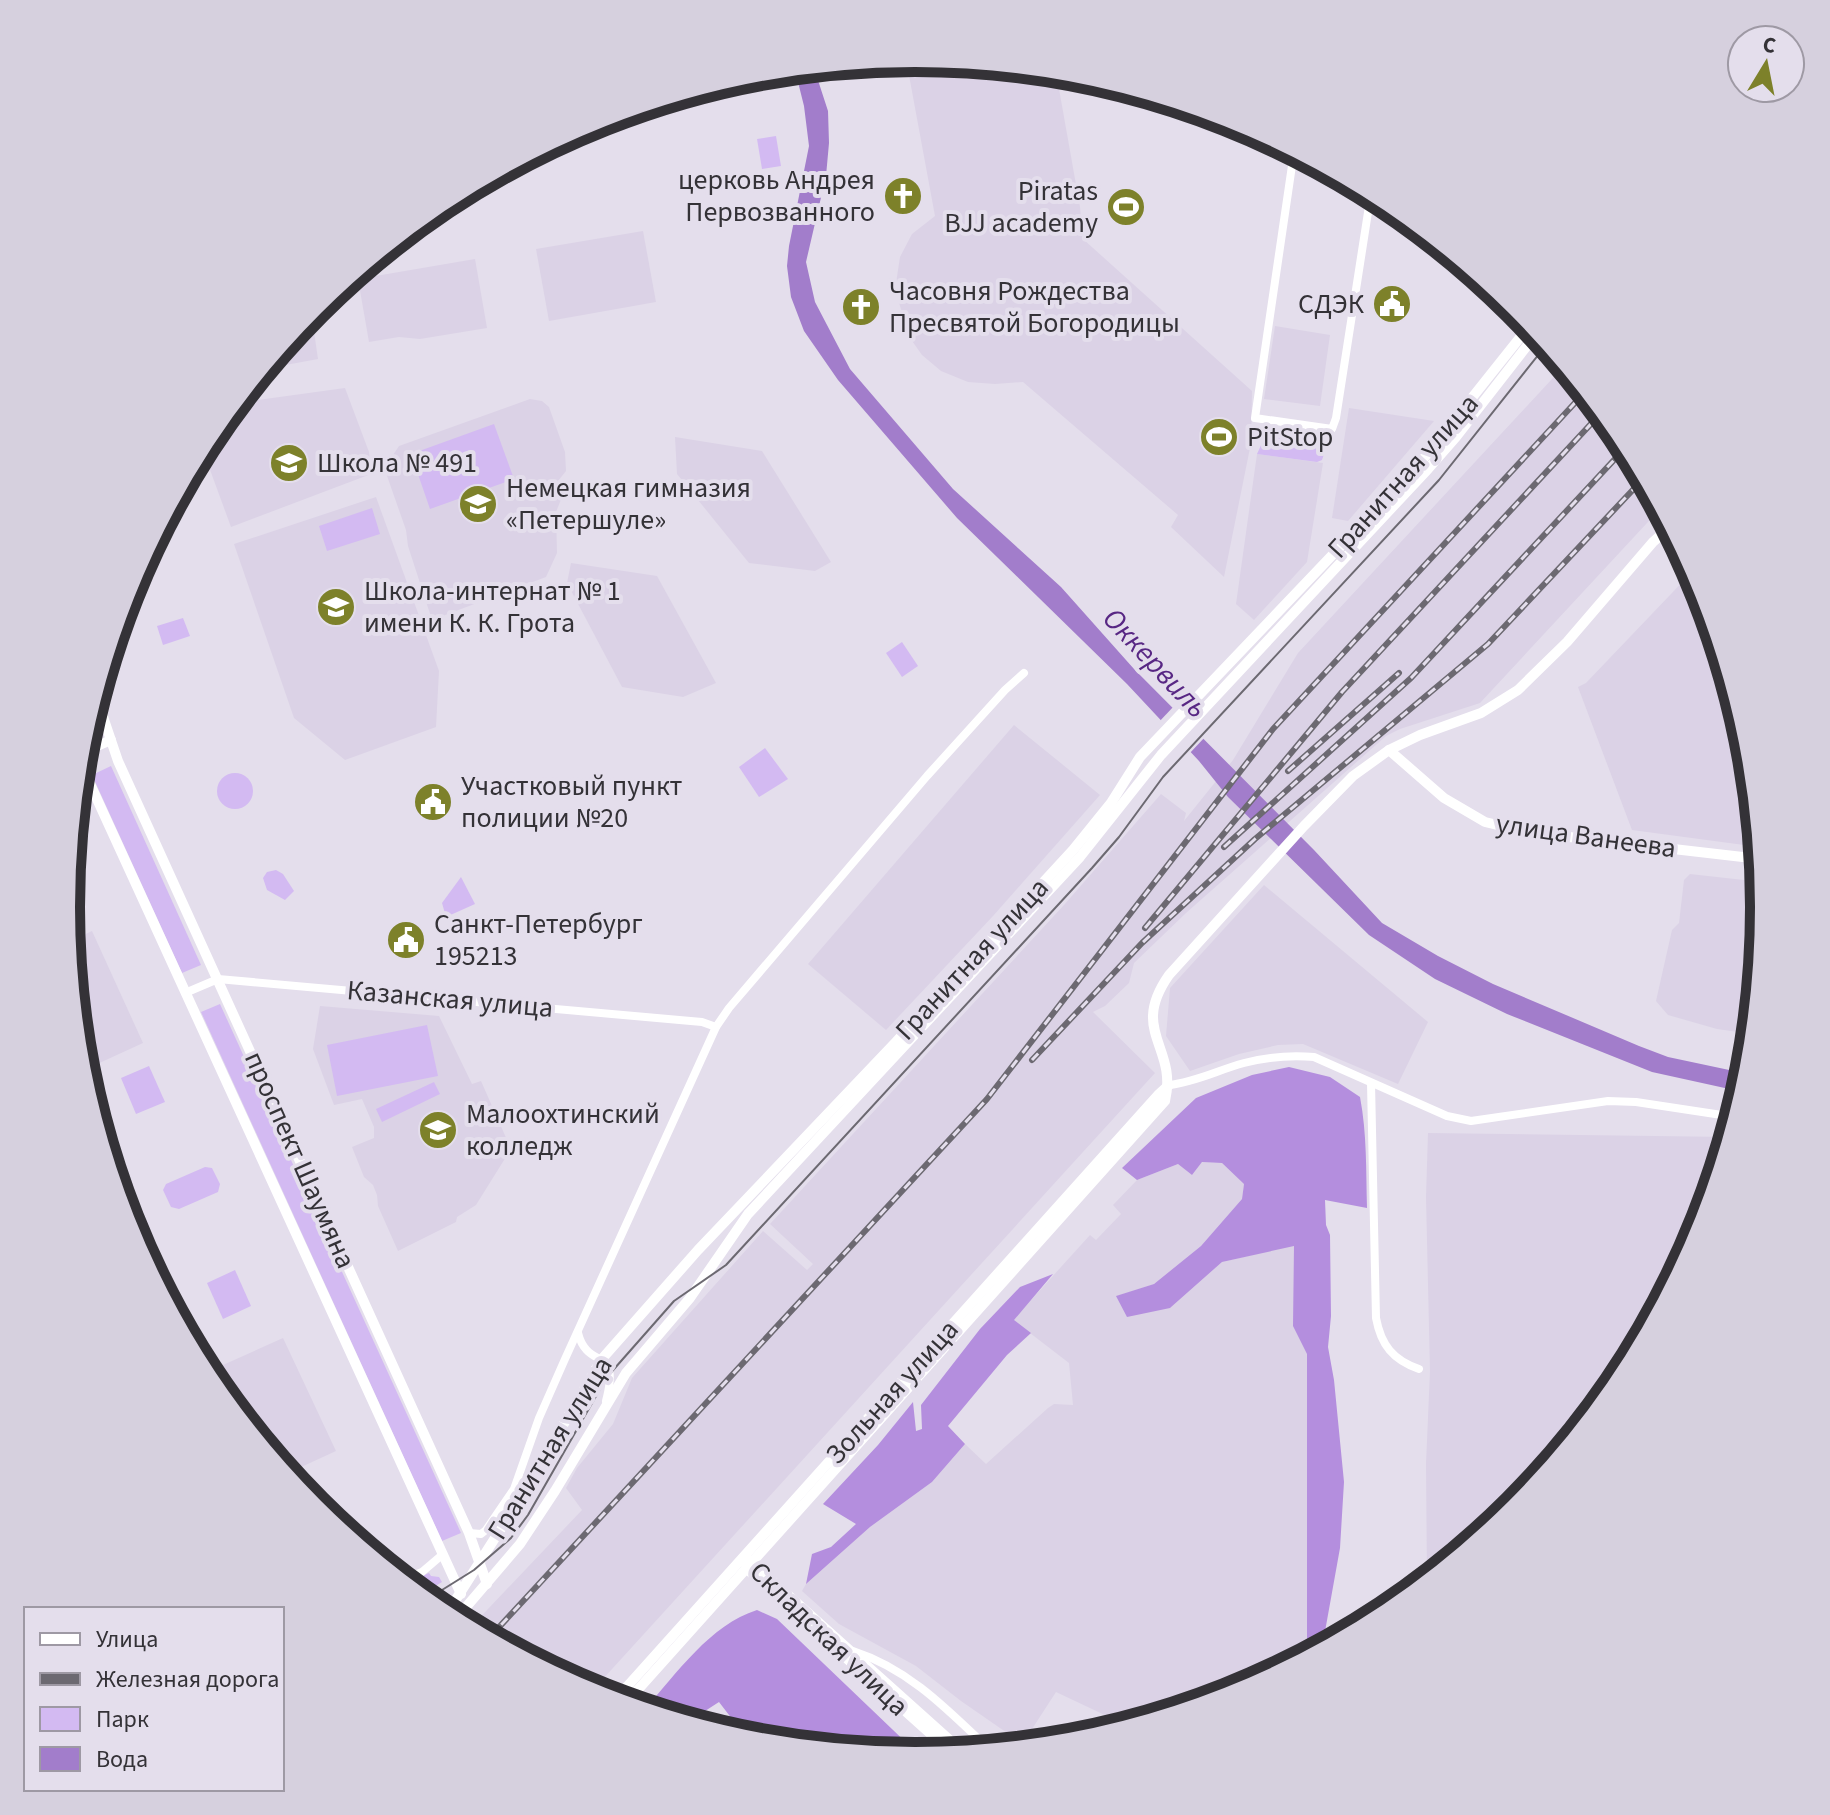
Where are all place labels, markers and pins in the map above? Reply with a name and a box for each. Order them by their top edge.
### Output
place label: церковь Андрея Первозванного [678,160,875,232]
place label: Piratas BJJ academy [944,171,1098,243]
church icon: церковь Андрея Первозванного [882,175,924,217]
sports icon: Piratas BJJ academy [1105,186,1147,228]
place label: Часовня Рождества Пресвятой Богородицы [889,271,1180,343]
public building icon: СДЭК [1371,283,1413,325]
place label: СДЭК [1298,284,1365,324]
church icon: Часовня Рождества Пресвятой Богородицы [840,286,882,328]
sports icon: PitStop [1198,416,1240,458]
place label: PitStop [1247,417,1333,457]
school or university icon: Школа № 491 [268,442,310,484]
place label: Школа № 491 [317,443,477,483]
place label: Немецкая гимназия «Петершуле» [506,468,751,540]
school or university icon: Немецкая гимназия «Петершуле» [457,483,499,525]
place label: Школа-интернат № 1 имени К. К. Грота [364,571,621,643]
school or university icon: Школа-интернат № 1 имени К. К. Грота [315,586,357,628]
place label: Участковый пункт полиции №20 [461,766,682,838]
public building icon: Участковый пункт полиции №20 [412,781,454,823]
place label: Санкт-Петербург 195213 [434,904,643,976]
public building icon: Санкт-Петербург 195213 [385,919,427,961]
place label: Малоохтинский колледж [466,1094,660,1166]
school or university icon: Малоохтинский колледж [417,1109,459,1151]

